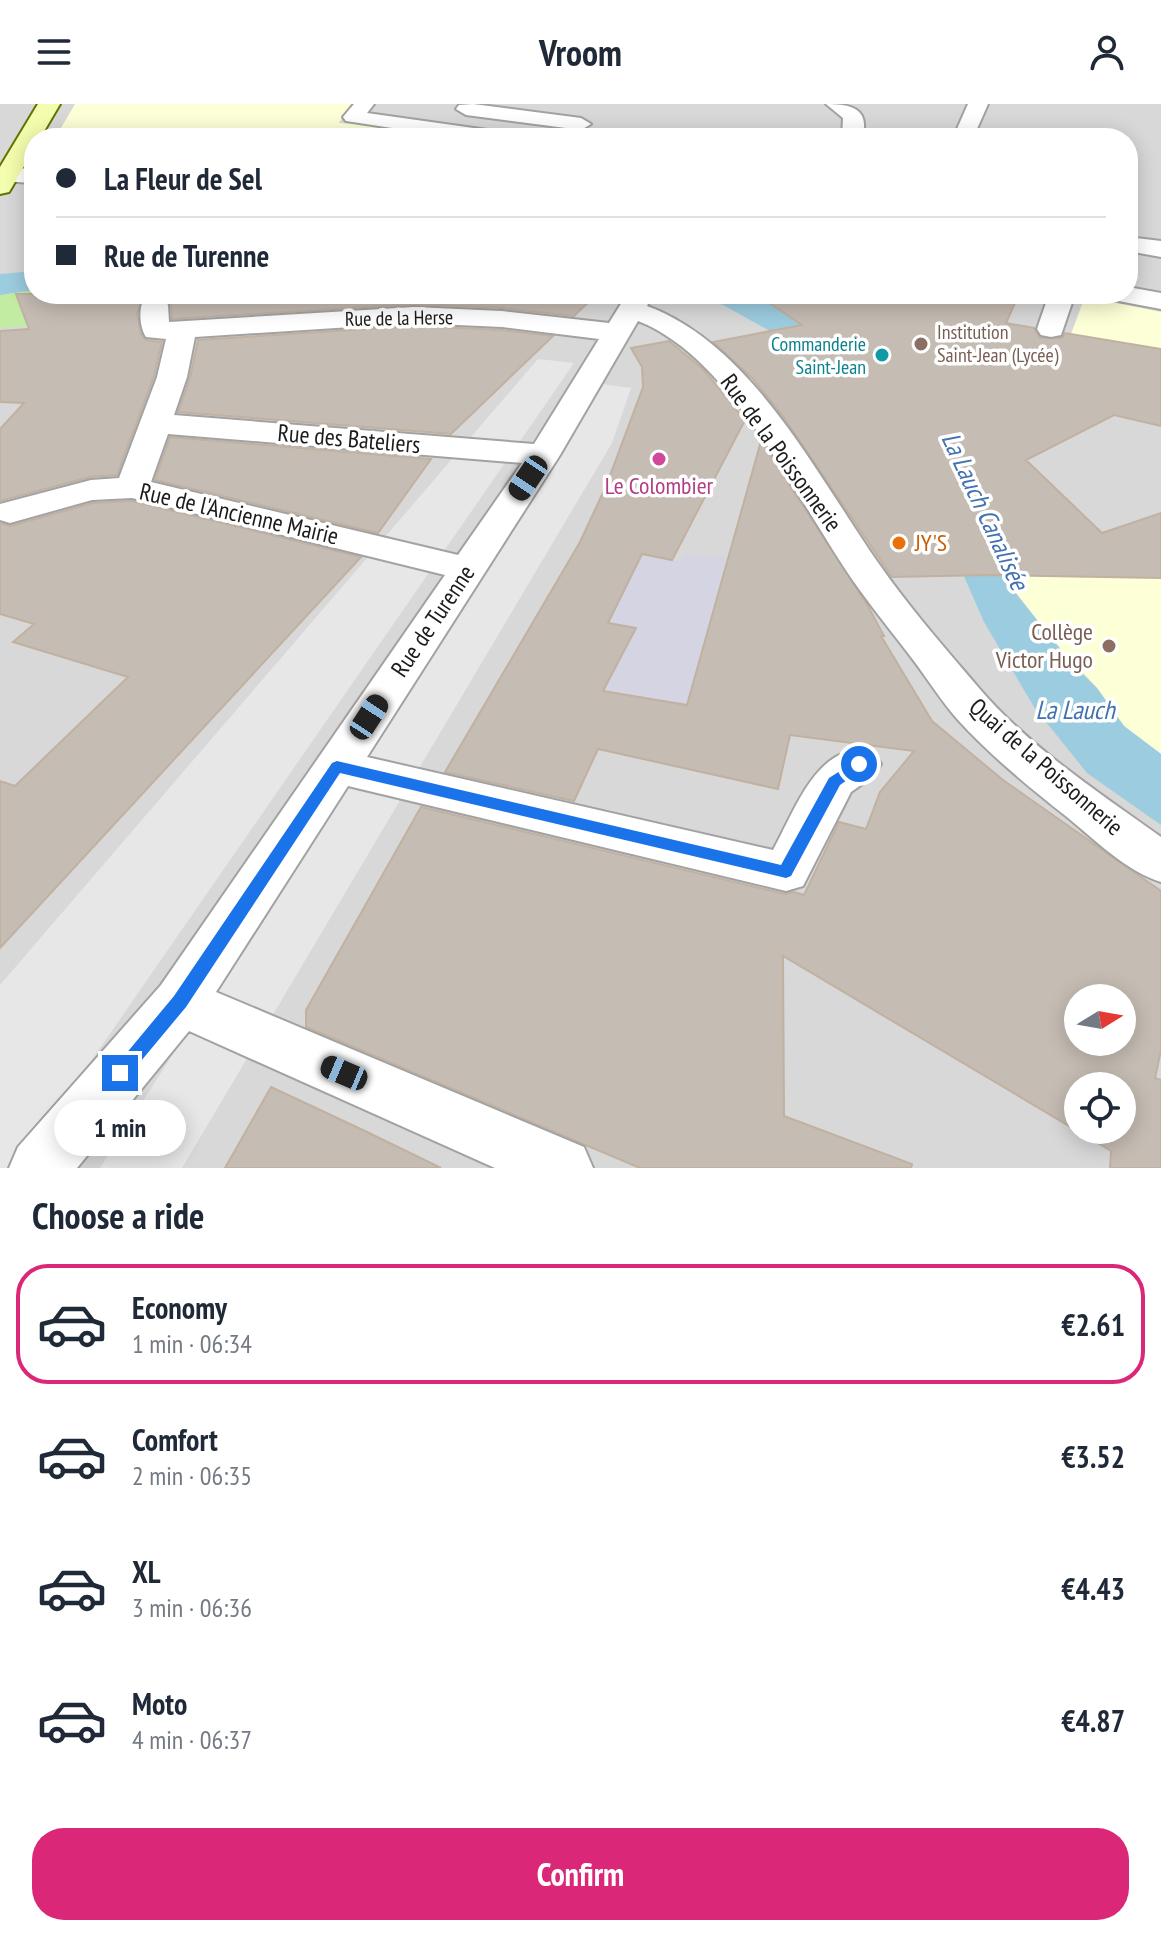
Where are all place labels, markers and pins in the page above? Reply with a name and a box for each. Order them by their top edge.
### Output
place label: Institution Saint-Jean (Lycée) [937,319,1059,368]
place label: Commanderie Saint-Jean [771,331,866,380]
marker: Institution Saint-Jean (Lycée) [912,335,930,353]
marker: Commanderie Saint-Jean [873,346,891,364]
marker: Le Colombier [650,450,668,468]
place label: Le Colombier [605,470,714,501]
place label: JY'S [914,527,947,558]
marker: JY'S [890,534,908,552]
place label: Collège Victor Hugo [995,616,1093,675]
marker: Collège Victor Hugo [1100,637,1118,655]

